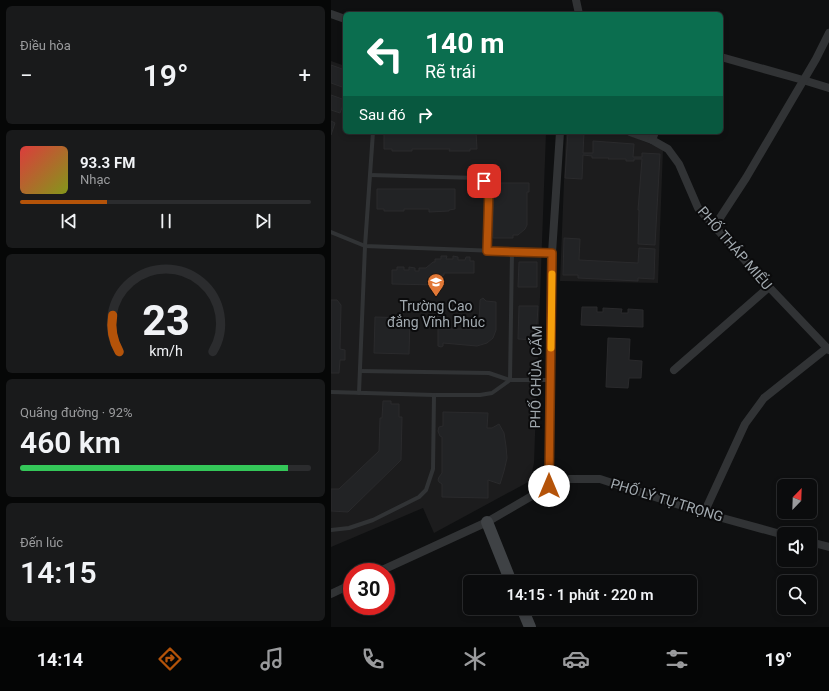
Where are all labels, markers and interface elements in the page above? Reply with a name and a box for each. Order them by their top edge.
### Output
text: 140 m [425,27,504,60]
icon: left [359,28,411,80]
text: Điều hòa [20,38,71,53]
text: 19° [143,58,188,93]
text: Rẽ trái [425,61,476,82]
text: − [20,63,33,88]
text: + [299,63,311,88]
icon: right [414,104,436,126]
text: Sau đó [359,106,406,124]
text: 93.3 FM [80,154,135,172]
pin [467,164,501,198]
icon: arrive [473,170,495,192]
text: Nhạc [80,172,110,187]
street label: PHỐ THÁP MIẾU [695,202,777,293]
icon: previous [58,210,80,232]
icon: pause [155,210,177,232]
icon: next [252,210,274,232]
school or university icon: Trường Cao đẳng Vĩnh Phúc [426,272,446,297]
text: 23 [142,295,189,344]
place label: Trường Cao đẳng Vĩnh Phúc [387,298,485,330]
street label: PHỐ CHÙA CẤM [525,325,545,429]
text: km/h [149,342,182,358]
text: Quãng đường · 92% [20,405,133,420]
text: 460 km [20,425,121,460]
position arrow [528,465,570,507]
street label: PHỐ LÝ TỰ TRỌNG [609,473,726,525]
north arrow [777,479,817,519]
map controls [777,479,817,615]
button: sound [777,527,817,567]
text: Đến lúc [20,535,63,550]
text: 14:15 [20,555,97,590]
speed limit sign: 30 [343,563,395,615]
button: search [777,575,817,615]
text: 14:15 · 1 phút · 220 m [506,586,654,604]
icon: directions [156,645,184,673]
icon: music [258,645,286,673]
icon: phone [359,645,387,673]
icon: climate [461,645,489,673]
icon: car [562,645,590,673]
icon: filters [663,645,691,673]
text: 14:14 [37,649,83,670]
text: 19° [765,649,792,670]

